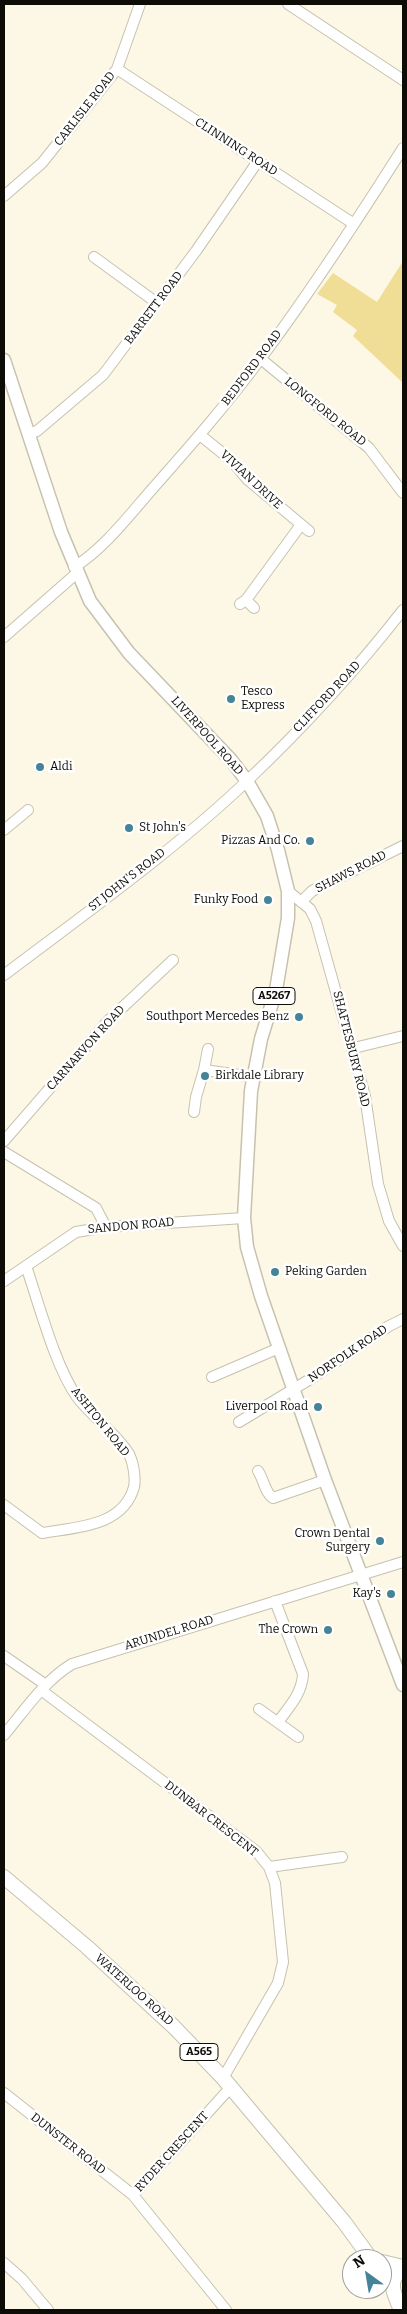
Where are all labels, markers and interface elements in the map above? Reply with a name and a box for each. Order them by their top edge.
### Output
street label: CARLISLE ROAD [51,69,119,149]
street label: CLINNING ROAD [192,115,280,179]
street label: BARRETT ROAD [122,269,186,347]
street label: BEDFORD ROAD [219,327,285,409]
street label: LONGFORD ROAD [281,375,369,449]
street label: VIVIAN DRIVE [217,448,285,512]
street label: CLIFFORD ROAD [290,658,364,736]
place label: Tesco Express [241,685,285,713]
marker: Tesco Express [225,693,237,705]
street label: LIVERPOOL ROAD [168,694,246,778]
place label: Aldi [50,760,72,774]
marker: Aldi [34,761,46,773]
place label: St John's [139,821,186,835]
marker: St John's [123,822,135,834]
place label: Pizzas And Co. [221,834,300,848]
marker: Pizzas And Co. [304,835,316,847]
street label: ST JOHN'S ROAD [86,845,168,915]
street label: SHAWS ROAD [313,848,389,896]
place label: Funky Food [194,893,258,907]
marker: Funky Food [262,894,274,906]
road number: A5267 [253,988,295,1004]
street label: SHAFTESBURY ROAD [330,989,372,1109]
street label: CARNARVON ROAD [44,1002,128,1094]
place label: Southport Mercedes Benz [146,1010,289,1024]
marker: Southport Mercedes Benz [293,1011,305,1023]
place label: Birkdale Library [215,1069,304,1083]
marker: Birkdale Library [199,1070,211,1082]
street label: SANDON ROAD [87,1215,175,1237]
place label: Peking Garden [285,1265,367,1279]
marker: Peking Garden [269,1266,281,1278]
street label: NORFOLK ROAD [306,1322,390,1386]
street label: ASHTON ROAD [68,1384,132,1460]
place label: Liverpool Road [225,1400,308,1414]
marker: Liverpool Road [312,1401,324,1413]
place label: Crown Dental Surgery [294,1527,370,1555]
marker: Crown Dental Surgery [374,1535,386,1547]
place label: Kay's [353,1587,381,1601]
marker: Kay's [385,1588,397,1600]
street label: ARUNDEL ROAD [123,1613,215,1653]
place label: The Crown [258,1623,318,1637]
marker: The Crown [322,1624,334,1636]
street label: DUNBAR CRESCENT [161,1778,261,1860]
street label: WATERLOO ROAD [92,1951,176,2029]
road number: A565 [180,2044,218,2060]
street label: RYDER CRESCENT [132,2109,212,2195]
street label: DUNSTER ROAD [28,2110,108,2178]
north arrow [342,2249,392,2299]
text: N [350,2252,368,2272]

